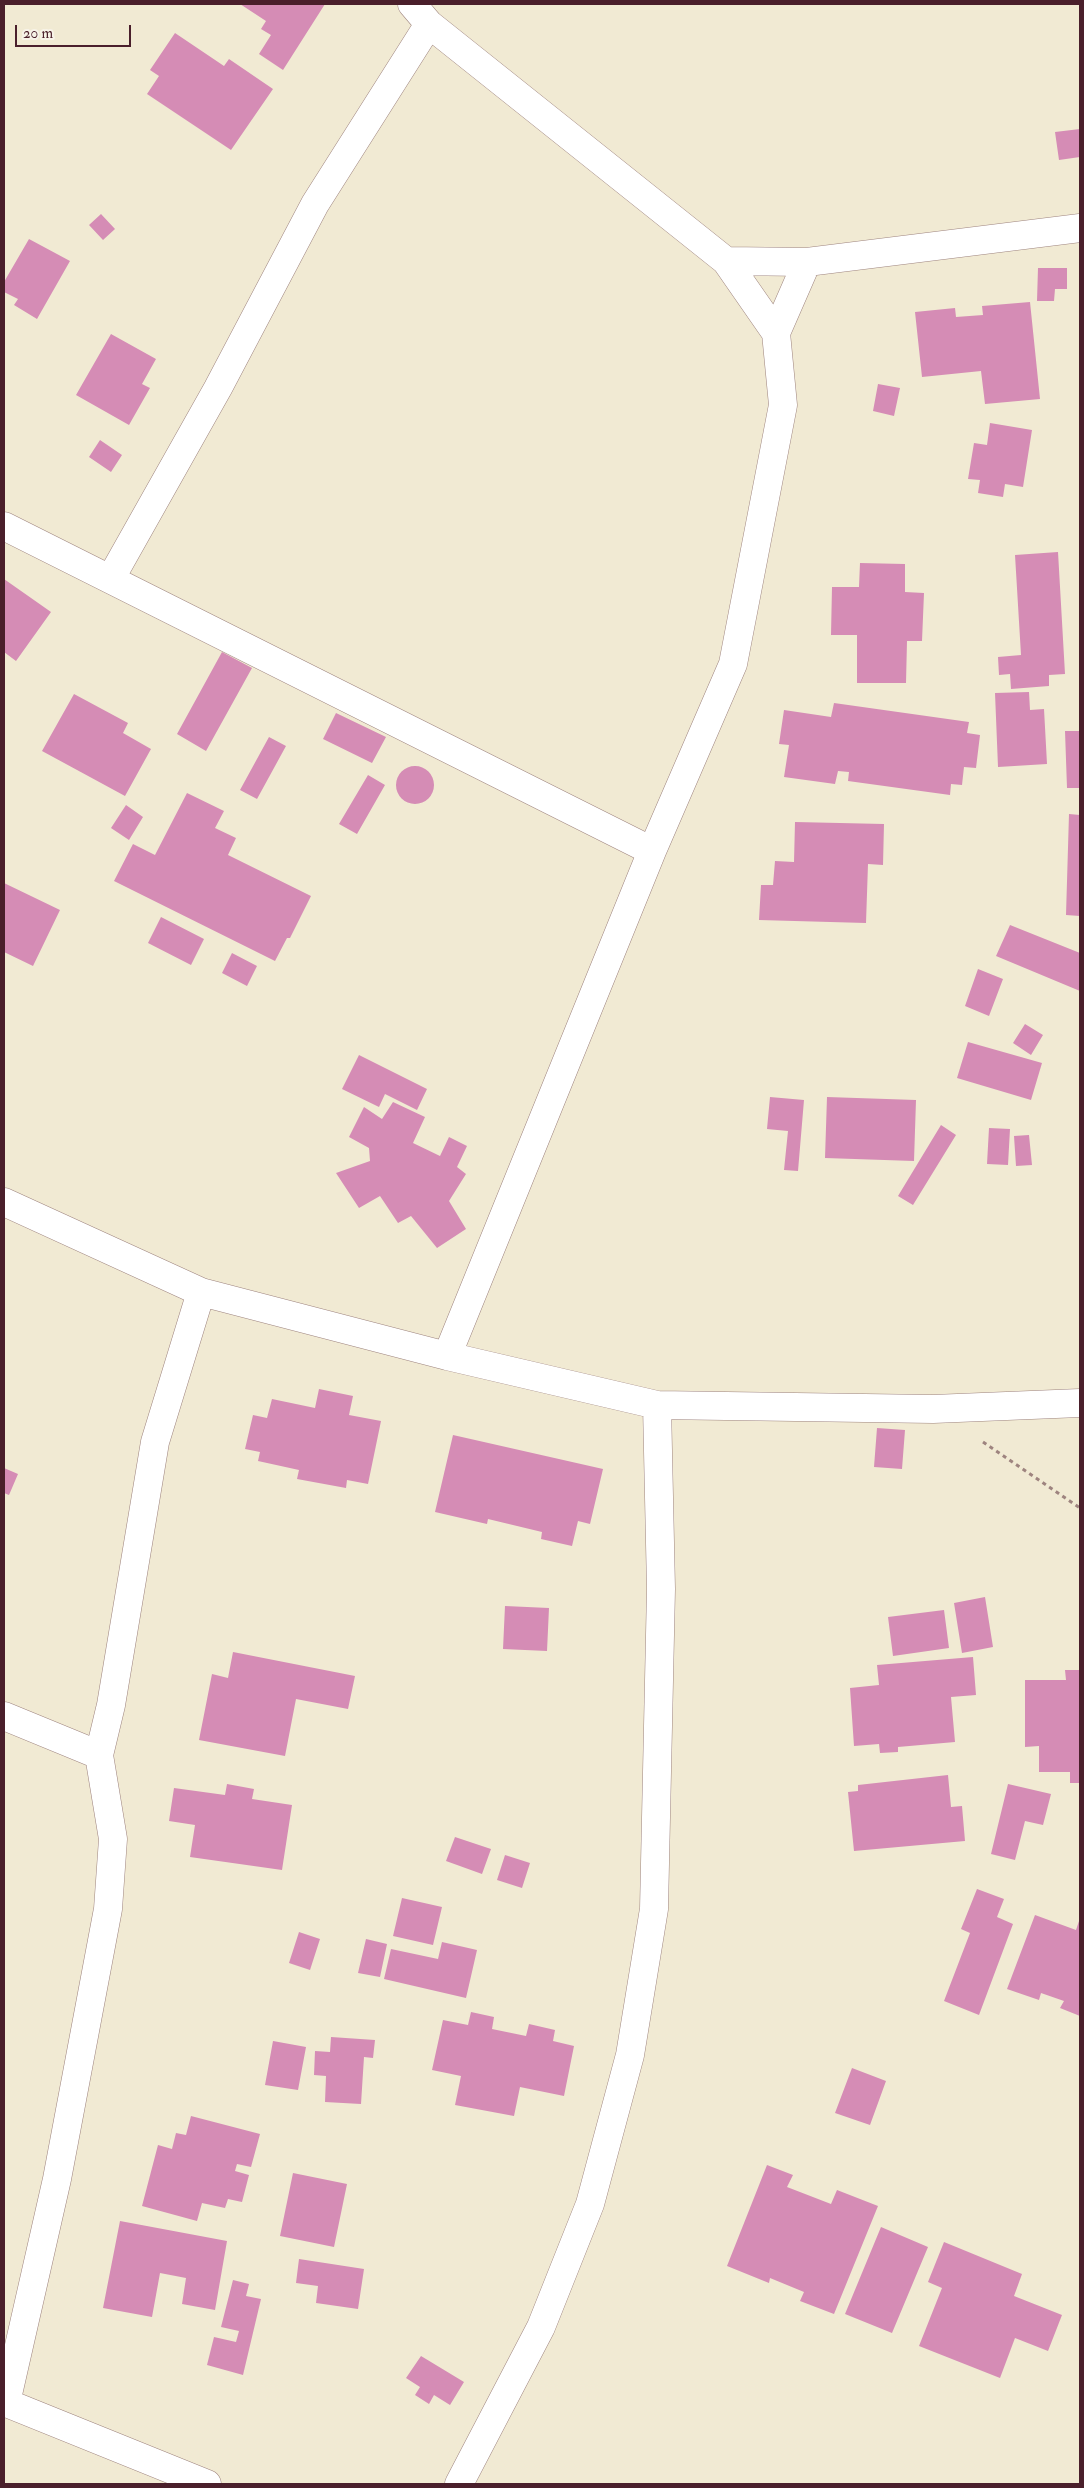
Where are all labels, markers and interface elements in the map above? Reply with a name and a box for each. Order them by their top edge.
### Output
scale bar [18,15,134,47]
text: 20 m [23,24,53,43]

